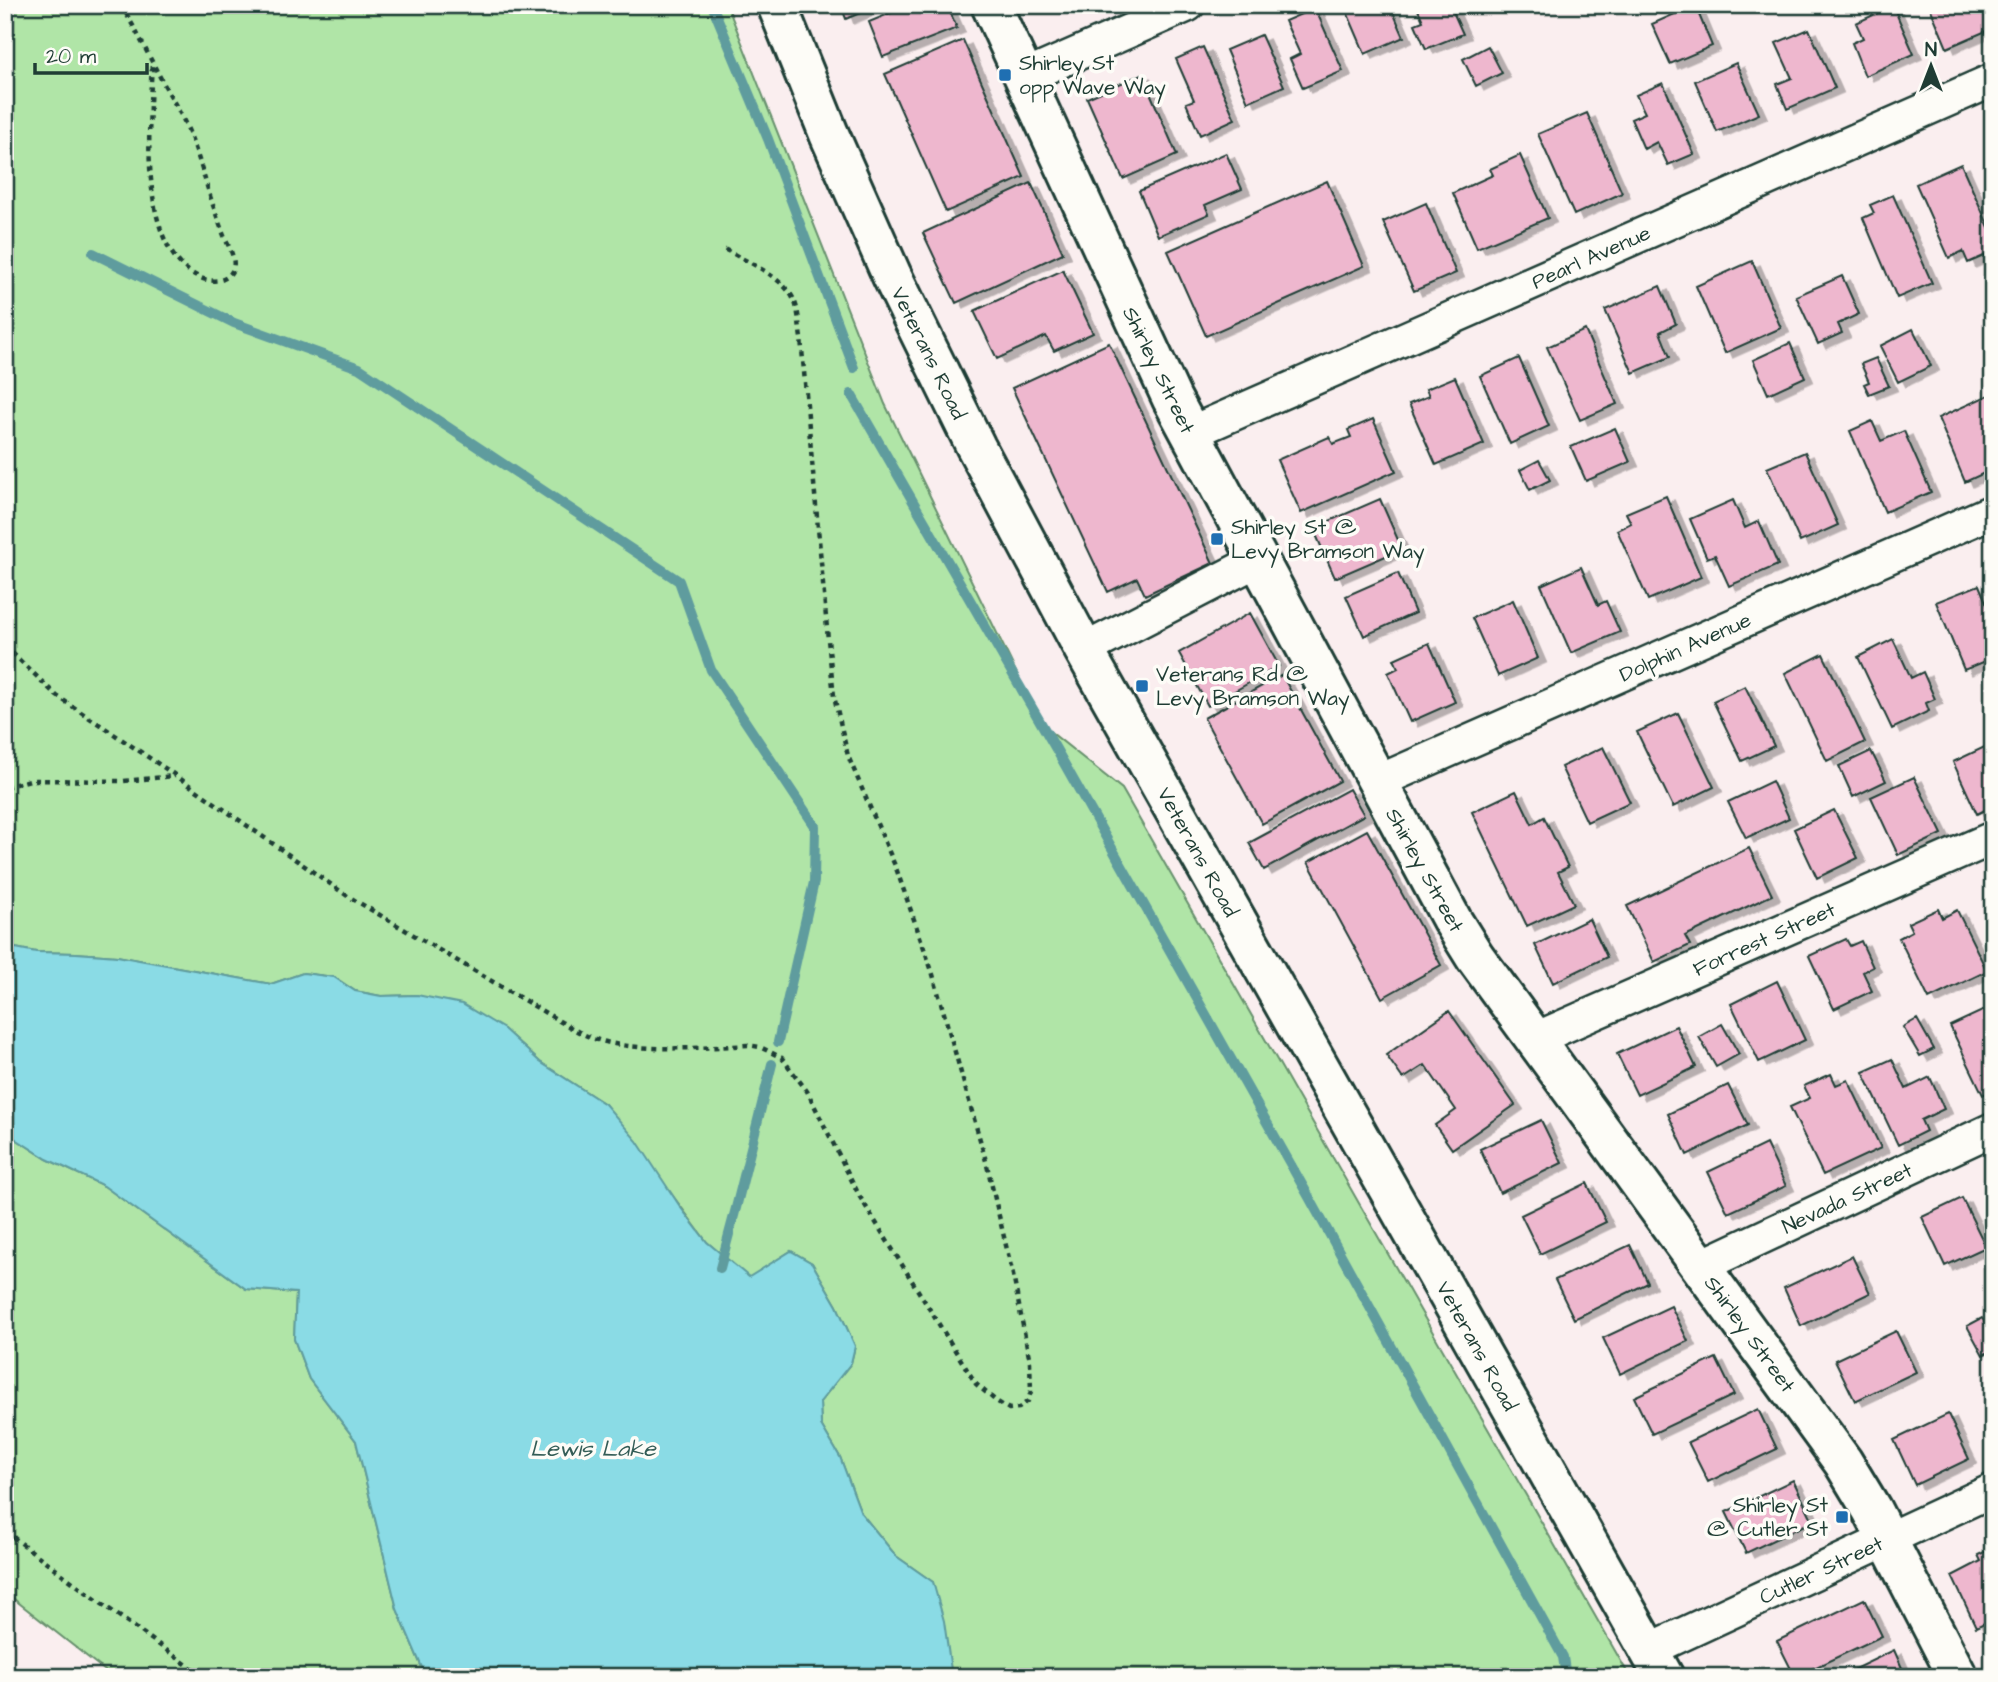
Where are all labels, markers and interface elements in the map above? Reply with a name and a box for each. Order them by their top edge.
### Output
scale bar [35,32,147,76]
north arrow [1896,32,1966,102]
text: N [1925,37,1937,64]
text: 20 m [46,42,97,71]
place label: Shirley St opp Wave Way [1019,49,1166,104]
marker: Shirley St opp Wave Way [997,67,1013,83]
street label: Pearl Avenue [1527,218,1655,297]
street label: Veterans Road [884,282,973,425]
street label: Shirley Street [1113,302,1202,440]
place label: Shirley St @ Levy Bramson Way [1231,513,1425,568]
marker: Shirley St @ Levy Bramson Way [1209,531,1225,547]
street label: Dolphin Avenue [1615,606,1756,690]
place label: Veterans Rd @ Levy Bramson Way [1156,660,1350,715]
marker: Veterans Rd @ Levy Bramson Way [1134,678,1150,694]
street label: Veterans Road [1150,782,1245,923]
street label: Shirley Street [1377,803,1471,939]
street label: Forrest Street [1688,895,1840,984]
street label: Nevada Street [1777,1155,1918,1241]
street label: Shirley Street [1696,1270,1802,1400]
street label: Veterans Road [1429,1276,1524,1417]
water label: Lewis Lake [530,1433,657,1465]
place label: Shirley St @ Cutler St [1707,1491,1829,1544]
marker: Shirley St @ Cutler St [1834,1509,1850,1525]
street label: Cutler Street [1755,1529,1888,1612]

